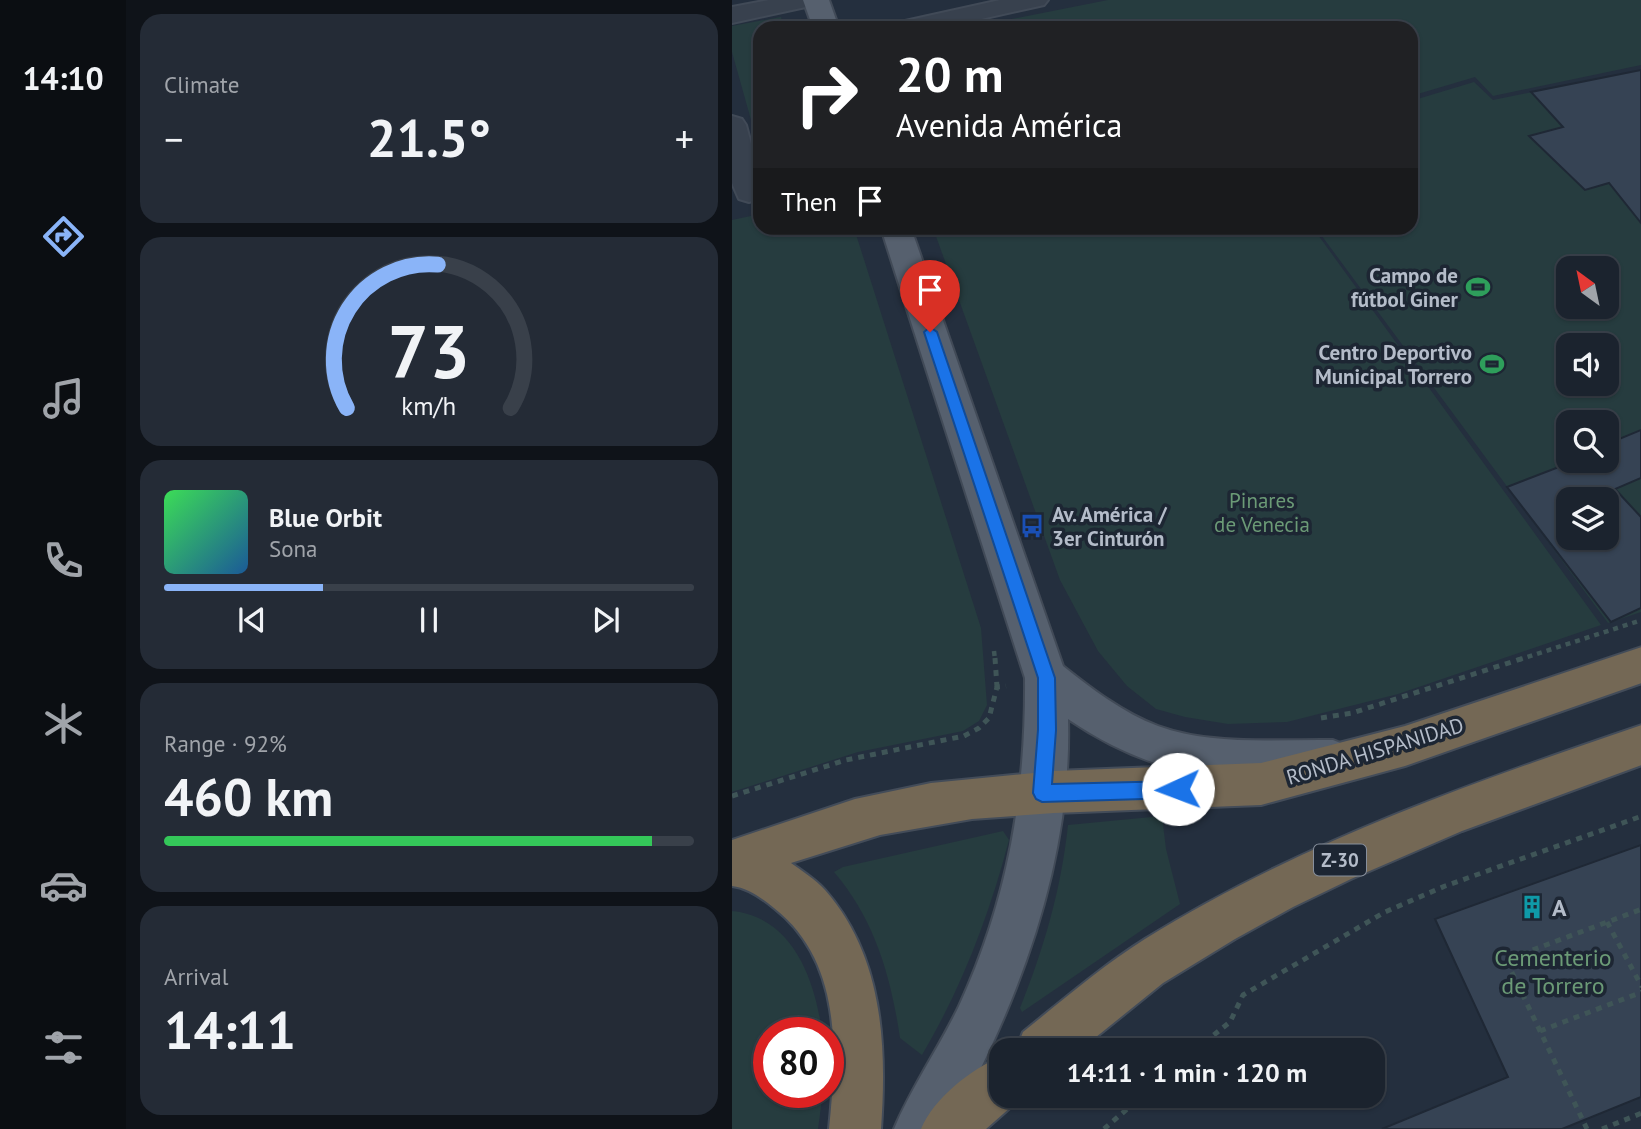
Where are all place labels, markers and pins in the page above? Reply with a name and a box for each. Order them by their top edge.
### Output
pin [900,260,960,332]
place label: Campo de fútbol Giner [1351,262,1459,313]
sports icon: Campo de fútbol Giner [1464,273,1492,301]
place label: Centro Deportivo Municipal Torrero [1315,339,1472,390]
sports icon: Centro Deportivo Municipal Torrero [1478,350,1506,378]
place label: Av. América / 3er Cinturón [1052,501,1168,552]
bus stop icon: Av. América / 3er Cinturón [1018,512,1046,540]
place label: A [1552,892,1567,923]
building icon: A [1518,893,1546,921]

